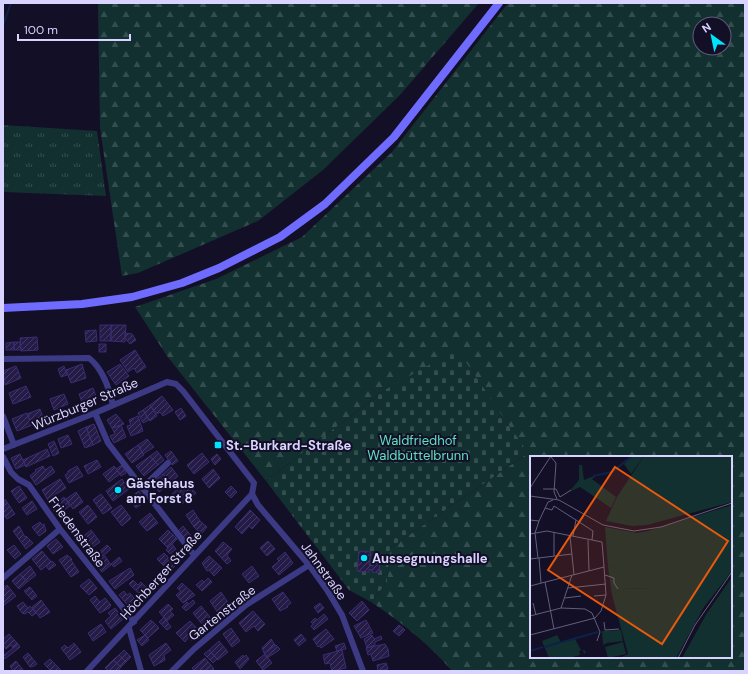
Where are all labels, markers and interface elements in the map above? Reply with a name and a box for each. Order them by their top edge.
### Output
scale bar [18,16,130,42]
north arrow [692,16,732,56]
text: N [699,20,714,36]
text: 100 m [24,22,58,38]
street label: Würzburger Straße [29,374,141,434]
park label: Waldfriedhof Waldbüttelbrunn [367,432,469,464]
place label: St.-Burkard-Straße [226,437,352,454]
marker: St.-Burkard-Straße [213,440,223,450]
inset map [530,456,732,658]
place label: Gästehaus am Forst 8 [126,475,194,507]
marker: Gästehaus am Forst 8 [113,485,123,495]
street label: Friedenstraße [45,493,109,571]
street label: Höchberger Straße [116,527,206,623]
street label: Jahnstraße [297,539,351,603]
place label: Aussegnungshalle [372,550,488,567]
marker: Aussegnungshalle [359,553,369,563]
street label: Gartenstraße [185,582,259,644]

